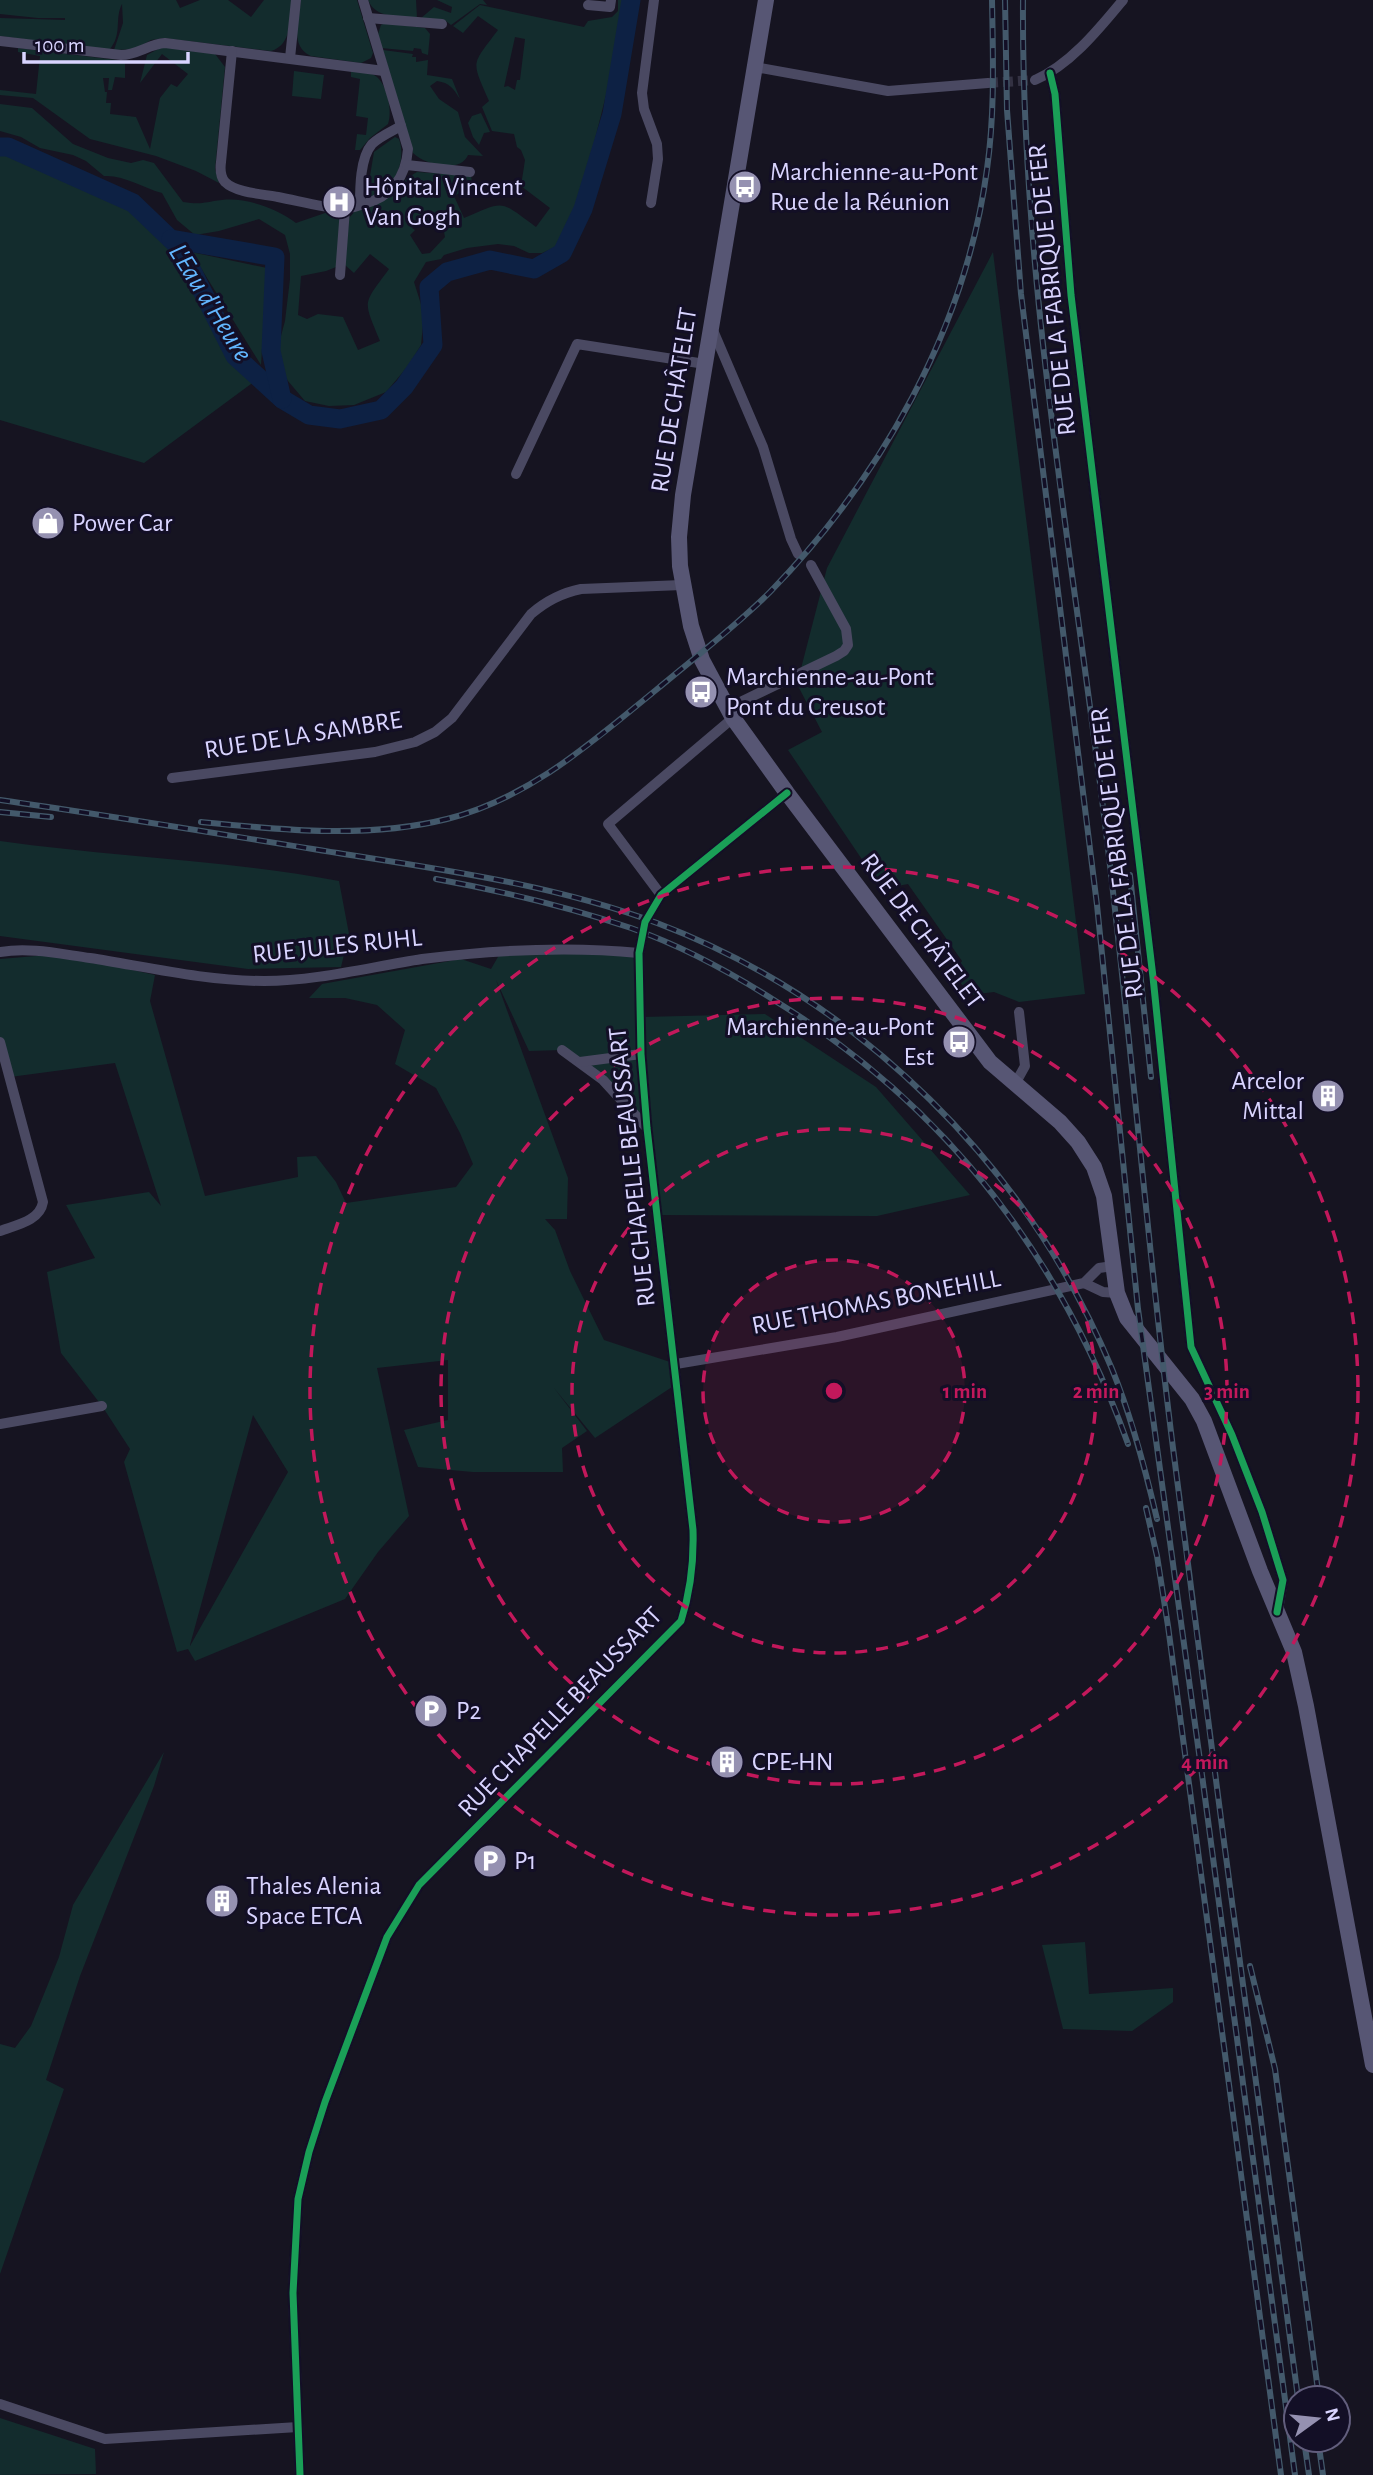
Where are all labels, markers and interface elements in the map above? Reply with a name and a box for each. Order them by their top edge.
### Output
scale bar [24,21,189,65]
text: 100 m [35,35,85,56]
street label: RUE DE LA FABRIQUE DE FER [1024,143,1080,437]
place label: Marchienne-au-Pont Rue de la Réunion [770,159,978,215]
bus stop icon: Marchienne-au-Pont Rue de la Réunion [726,168,764,206]
place label: Hôpital Vincent Van Gogh [364,174,523,230]
hospital icon: Hôpital Vincent Van Gogh [320,183,358,221]
water label: L'Eau d'Heure [163,239,257,367]
street label: RUE DE CHÂTELET [646,305,701,494]
shop icon: Power Car [29,504,67,542]
place label: Power Car [72,510,173,536]
place label: Marchienne-au-Pont Pont du Creusot [726,664,934,720]
bus stop icon: Marchienne-au-Pont Pont du Creusot [682,673,720,711]
street label: RUE DE LA FABRIQUE DE FER [1086,706,1148,1000]
street label: RUE DE LA SAMBRE [202,707,404,763]
street label: RUE DE CHÂTELET [855,848,990,1014]
street label: RUE JULES RUHL [251,924,423,968]
place label: Marchienne-au-Pont Est [726,1014,934,1070]
bus stop icon: Marchienne-au-Pont Est [940,1023,978,1061]
street label: RUE CHAPELLE BEAUSSART [604,1026,660,1308]
place label: Arcelor Mittal [1232,1068,1305,1124]
building icon: Arcelor Mittal [1309,1077,1347,1115]
street label: RUE THOMAS BONEHILL [749,1265,1003,1339]
centre of rings [822,1379,846,1403]
text: 1 min [943,1381,987,1402]
text: 2 min [1073,1381,1119,1402]
text: 3 min [1204,1381,1250,1402]
street label: RUE CHAPELLE BEAUSSART [453,1602,667,1822]
parking icon: P2 [412,1692,450,1730]
place label: P2 [456,1698,482,1724]
building icon: CPE-HN [708,1743,746,1781]
place label: CPE-HN [752,1749,834,1775]
text: 4 min [1181,1752,1229,1773]
parking icon: P1 [471,1842,509,1880]
place label: P1 [514,1848,536,1874]
place label: Thales Alenia Space ETCA [246,1873,382,1929]
building icon: Thales Alenia Space ETCA [203,1882,241,1920]
north arrow [1282,2384,1352,2454]
text: N [1321,2406,1343,2424]

